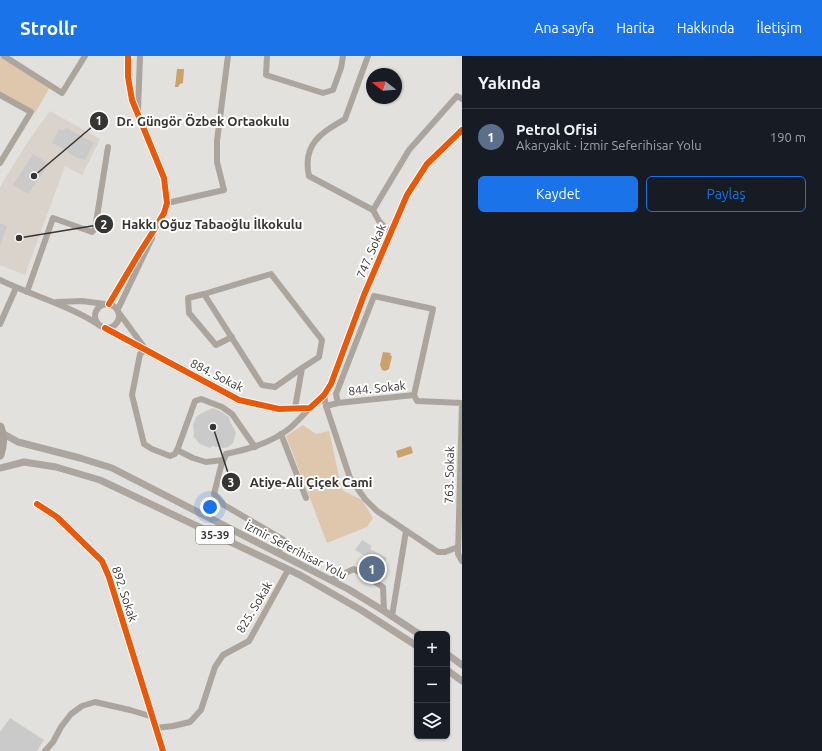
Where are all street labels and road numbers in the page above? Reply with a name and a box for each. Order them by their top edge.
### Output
street label: 747. Sokak [354,222,388,280]
street label: 884. Sokak [188,356,246,394]
street label: 844. Sokak [348,379,406,397]
street label: 763. Sokak [442,446,456,504]
street label: İzmir Seferihisar Yolu [243,519,349,581]
road number: 35-39 [196,526,234,544]
street label: 892. Sokak [110,565,140,623]
street label: 825. Sokak [234,579,274,635]

